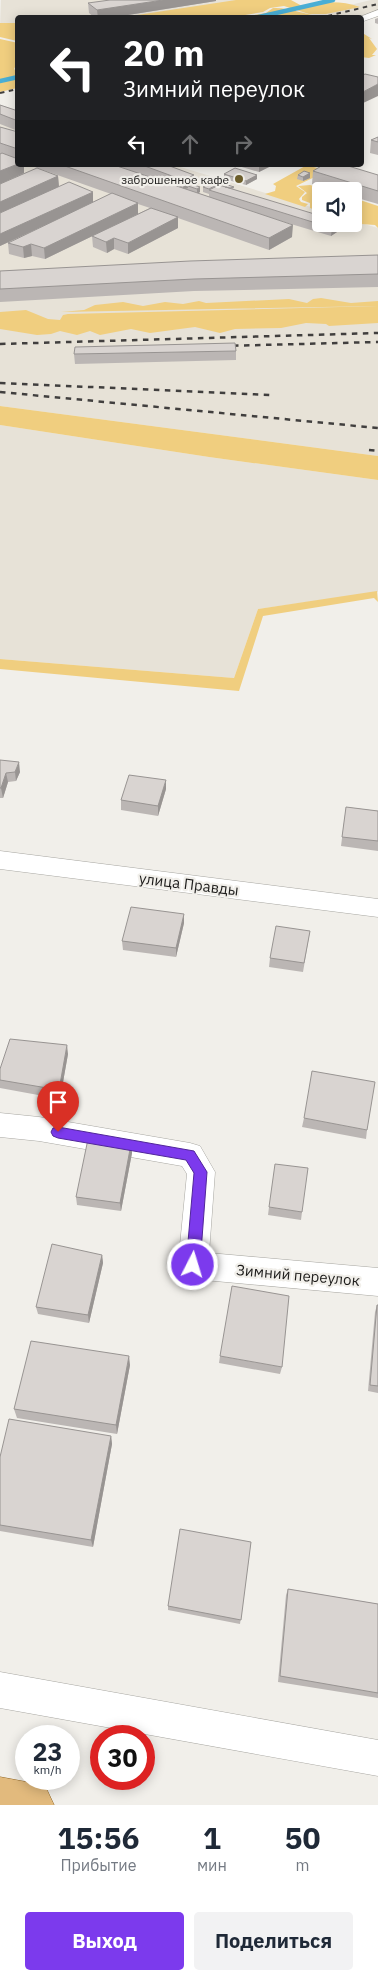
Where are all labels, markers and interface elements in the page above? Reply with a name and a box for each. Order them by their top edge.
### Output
text: 20 m [123,30,205,76]
icon: left [40,35,105,100]
text: Зимний переулок [123,74,305,103]
icon: left [123,130,151,158]
icon: ahead [176,130,204,158]
icon: right [229,130,257,158]
place label: заброшенное кафе [121,172,229,187]
marker: заброшенное кафе [233,173,245,185]
map controls [312,182,362,232]
button: sound [312,182,362,232]
street label: улица Правды [138,868,240,900]
pin [37,1081,79,1132]
icon: arrive [44,1088,72,1116]
position arrow [166,1238,218,1290]
street label: Зимний переулок [235,1260,361,1290]
speed limit sign: 30 [90,1725,155,1790]
text: 23 [32,1735,63,1768]
text: km/h [33,1762,62,1777]
text: 15:56 [58,1818,139,1857]
text: 1 [203,1818,221,1857]
text: 50 [284,1818,320,1857]
text: Прибытие [60,1855,137,1875]
text: мин [197,1855,227,1875]
text: m [295,1855,309,1875]
button: Выход [25,1912,184,1970]
button: Поделиться [194,1912,353,1970]

